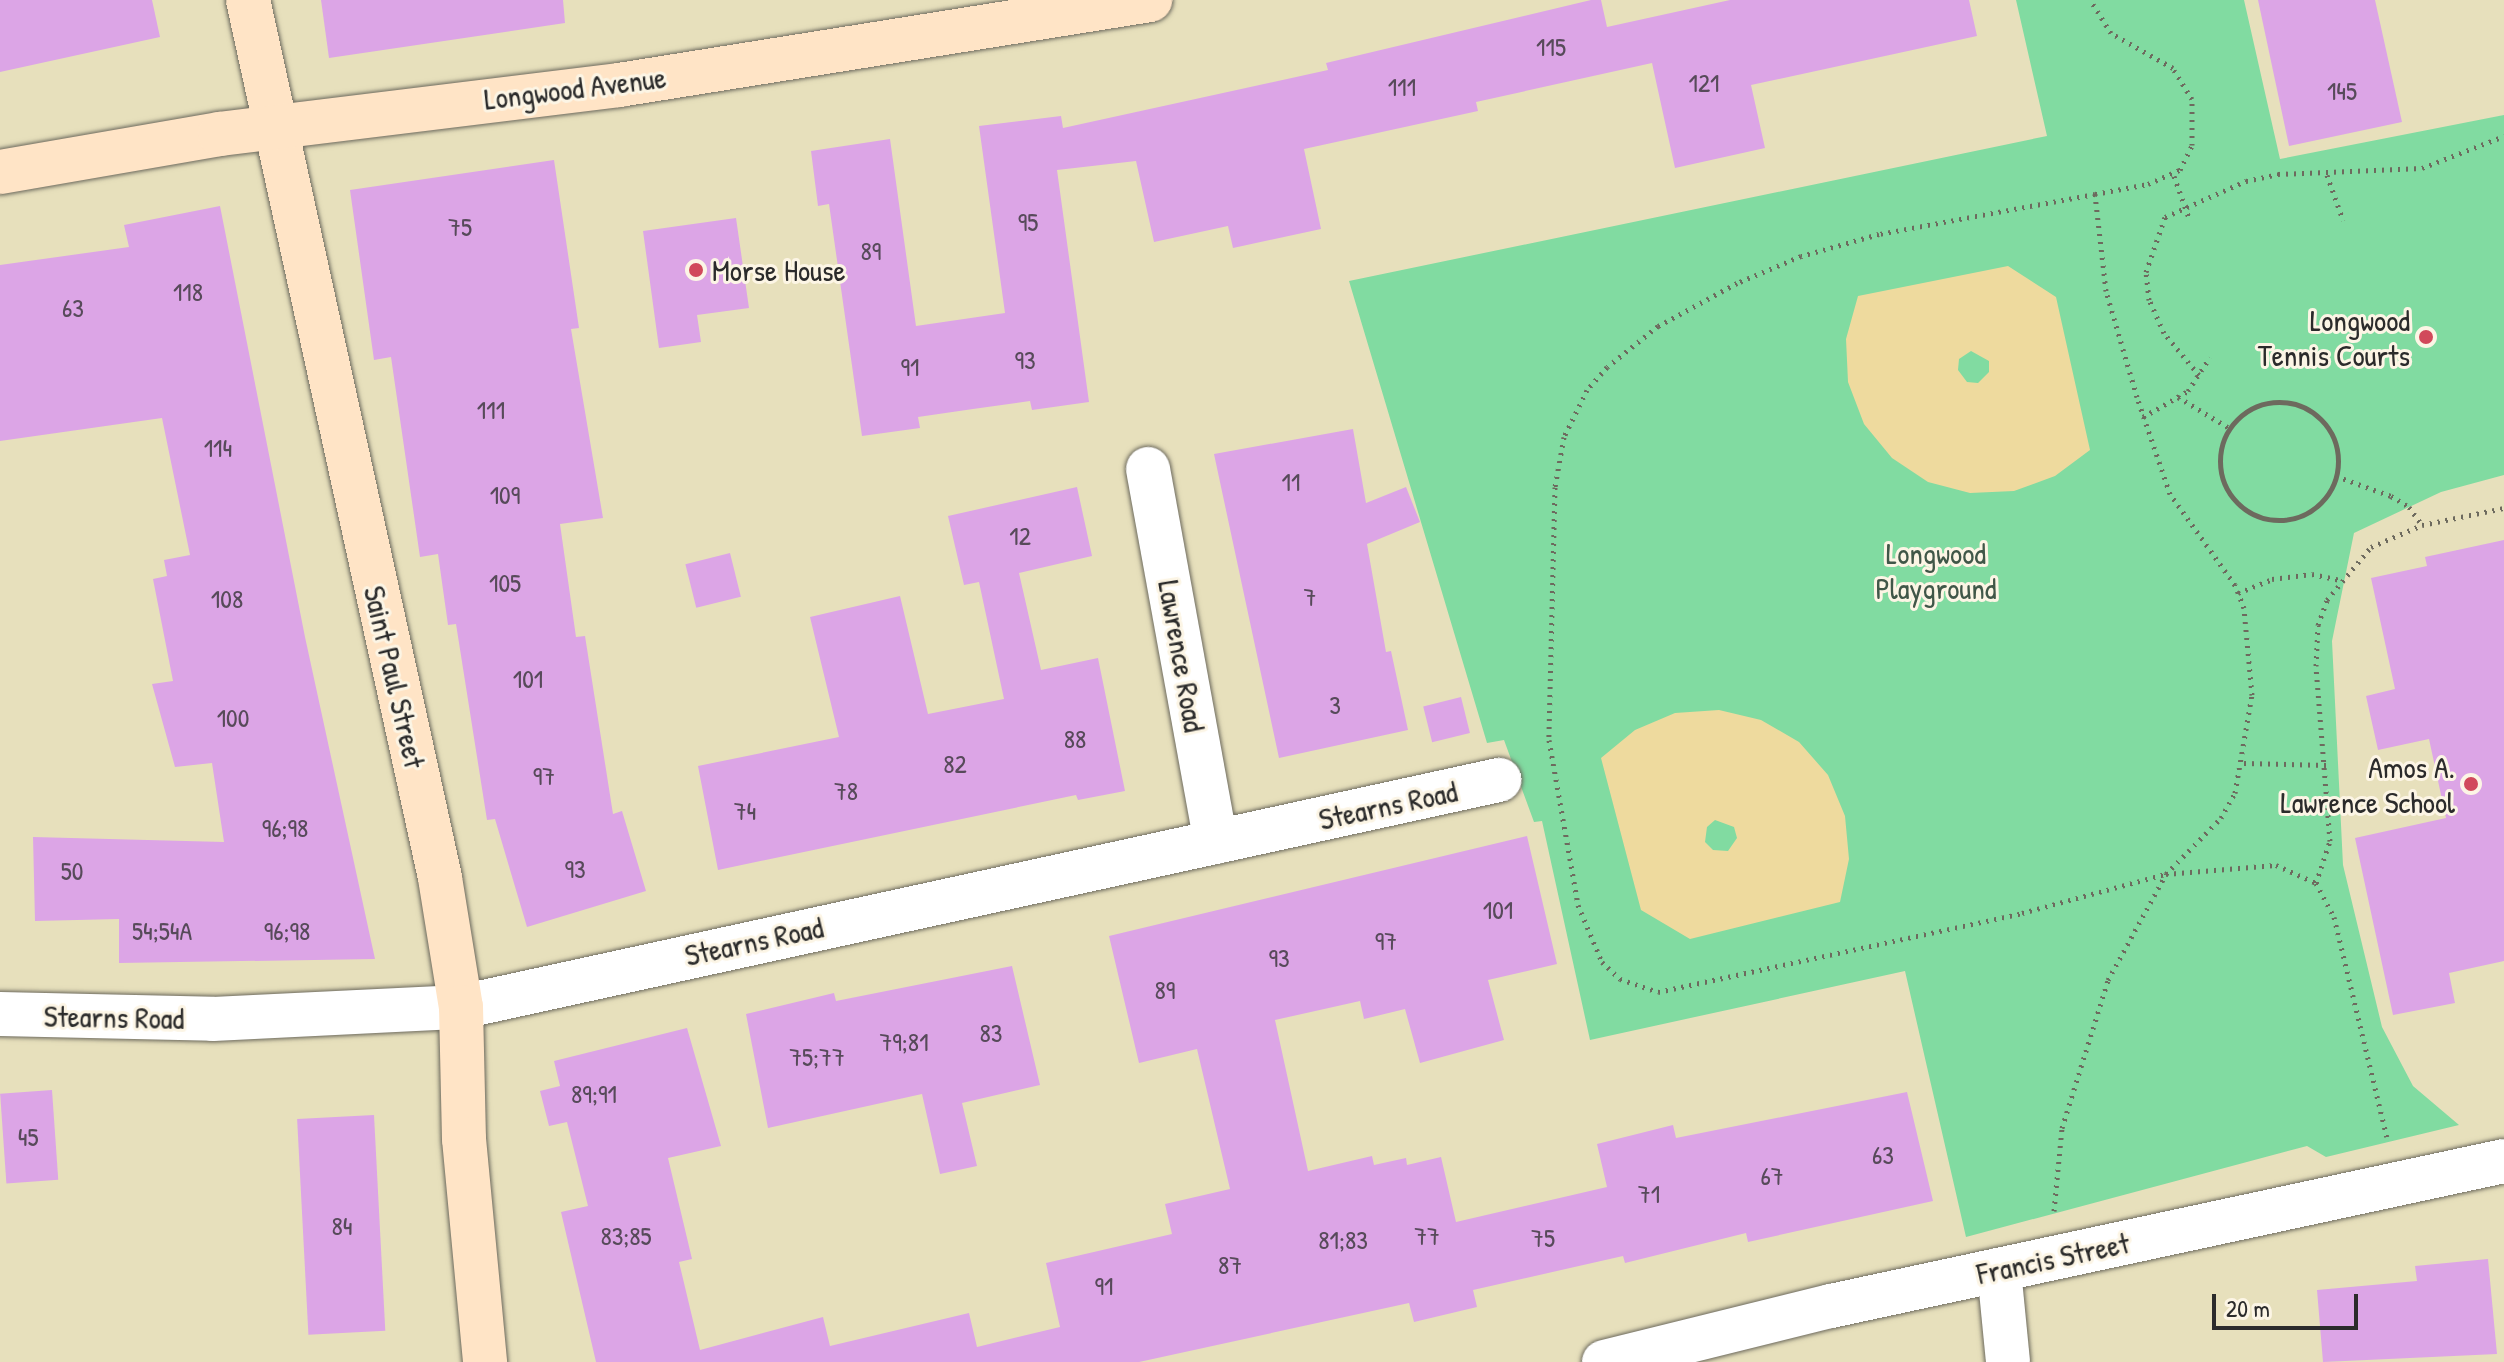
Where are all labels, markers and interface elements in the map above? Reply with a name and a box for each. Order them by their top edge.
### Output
house number: 115 [1536,31,1566,63]
street label: Longwood Avenue [482,59,668,117]
house number: 121 [1688,67,1720,99]
house number: 111 [1388,71,1416,103]
house number: 145 [2327,75,2357,107]
house number: 95 [1018,206,1038,238]
house number: 75 [448,211,472,243]
house number: 89 [861,235,881,267]
place label: Morse House [712,252,845,288]
marker: Morse House [687,261,705,279]
house number: 118 [173,276,203,308]
house number: 63 [62,292,84,324]
place label: Longwood Tennis Courts [2258,302,2410,372]
marker: Longwood Tennis Courts [2417,328,2435,346]
house number: 93 [1014,344,1036,376]
house number: 91 [901,351,919,383]
house number: 111 [477,394,505,426]
house number: 114 [204,432,232,464]
house number: 11 [1282,466,1300,498]
house number: 109 [490,479,520,511]
house number: 12 [1009,520,1031,552]
park label: Longwood Playground [1875,535,1997,606]
house number: 105 [489,567,521,599]
street label: Lawrence Road [1151,577,1213,735]
house number: 7 [1304,581,1316,613]
street label: Saint Paul Street [357,582,433,772]
house number: 108 [211,583,243,615]
house number: 101 [513,663,543,695]
house number: 3 [1329,689,1341,721]
house number: 100 [217,702,249,734]
house number: 88 [1064,723,1086,755]
house number: 82 [943,748,967,780]
place label: Amos A. Lawrence School [2280,749,2455,820]
house number: 97 [533,760,555,792]
street label: Stearns Road [1316,773,1460,837]
house number: 78 [834,775,858,807]
marker: Amos A. Lawrence School [2462,775,2480,793]
house number: 74 [734,795,756,827]
house number: 96;98 [262,812,308,844]
house number: 93 [564,853,586,885]
house number: 50 [61,855,83,887]
house number: 101 [1483,894,1513,926]
street label: Stearns Road [682,909,826,973]
house number: 54;54A [132,915,192,947]
house number: 96;98 [264,915,310,947]
house number: 97 [1375,925,1397,957]
house number: 93 [1268,942,1290,974]
house number: 89 [1155,974,1175,1006]
street label: Stearns Road [43,998,185,1036]
house number: 83 [980,1017,1002,1049]
house number: 79;81 [879,1026,929,1058]
house number: 75;77 [789,1041,845,1073]
house number: 89;91 [571,1078,617,1110]
house number: 45 [18,1121,38,1153]
house number: 63 [1872,1139,1894,1171]
house number: 67 [1760,1160,1784,1192]
house number: 71 [1638,1178,1660,1210]
house number: 84 [331,1210,353,1242]
house number: 83;85 [600,1220,652,1252]
house number: 77 [1414,1220,1440,1252]
house number: 75 [1531,1222,1555,1254]
house number: 81;83 [1318,1224,1368,1256]
street label: Francis Street [1974,1224,2132,1292]
house number: 87 [1218,1249,1242,1281]
house number: 91 [1095,1270,1113,1302]
scale bar [2216,1278,2362,1328]
text: 20 m [2226,1292,2270,1324]

